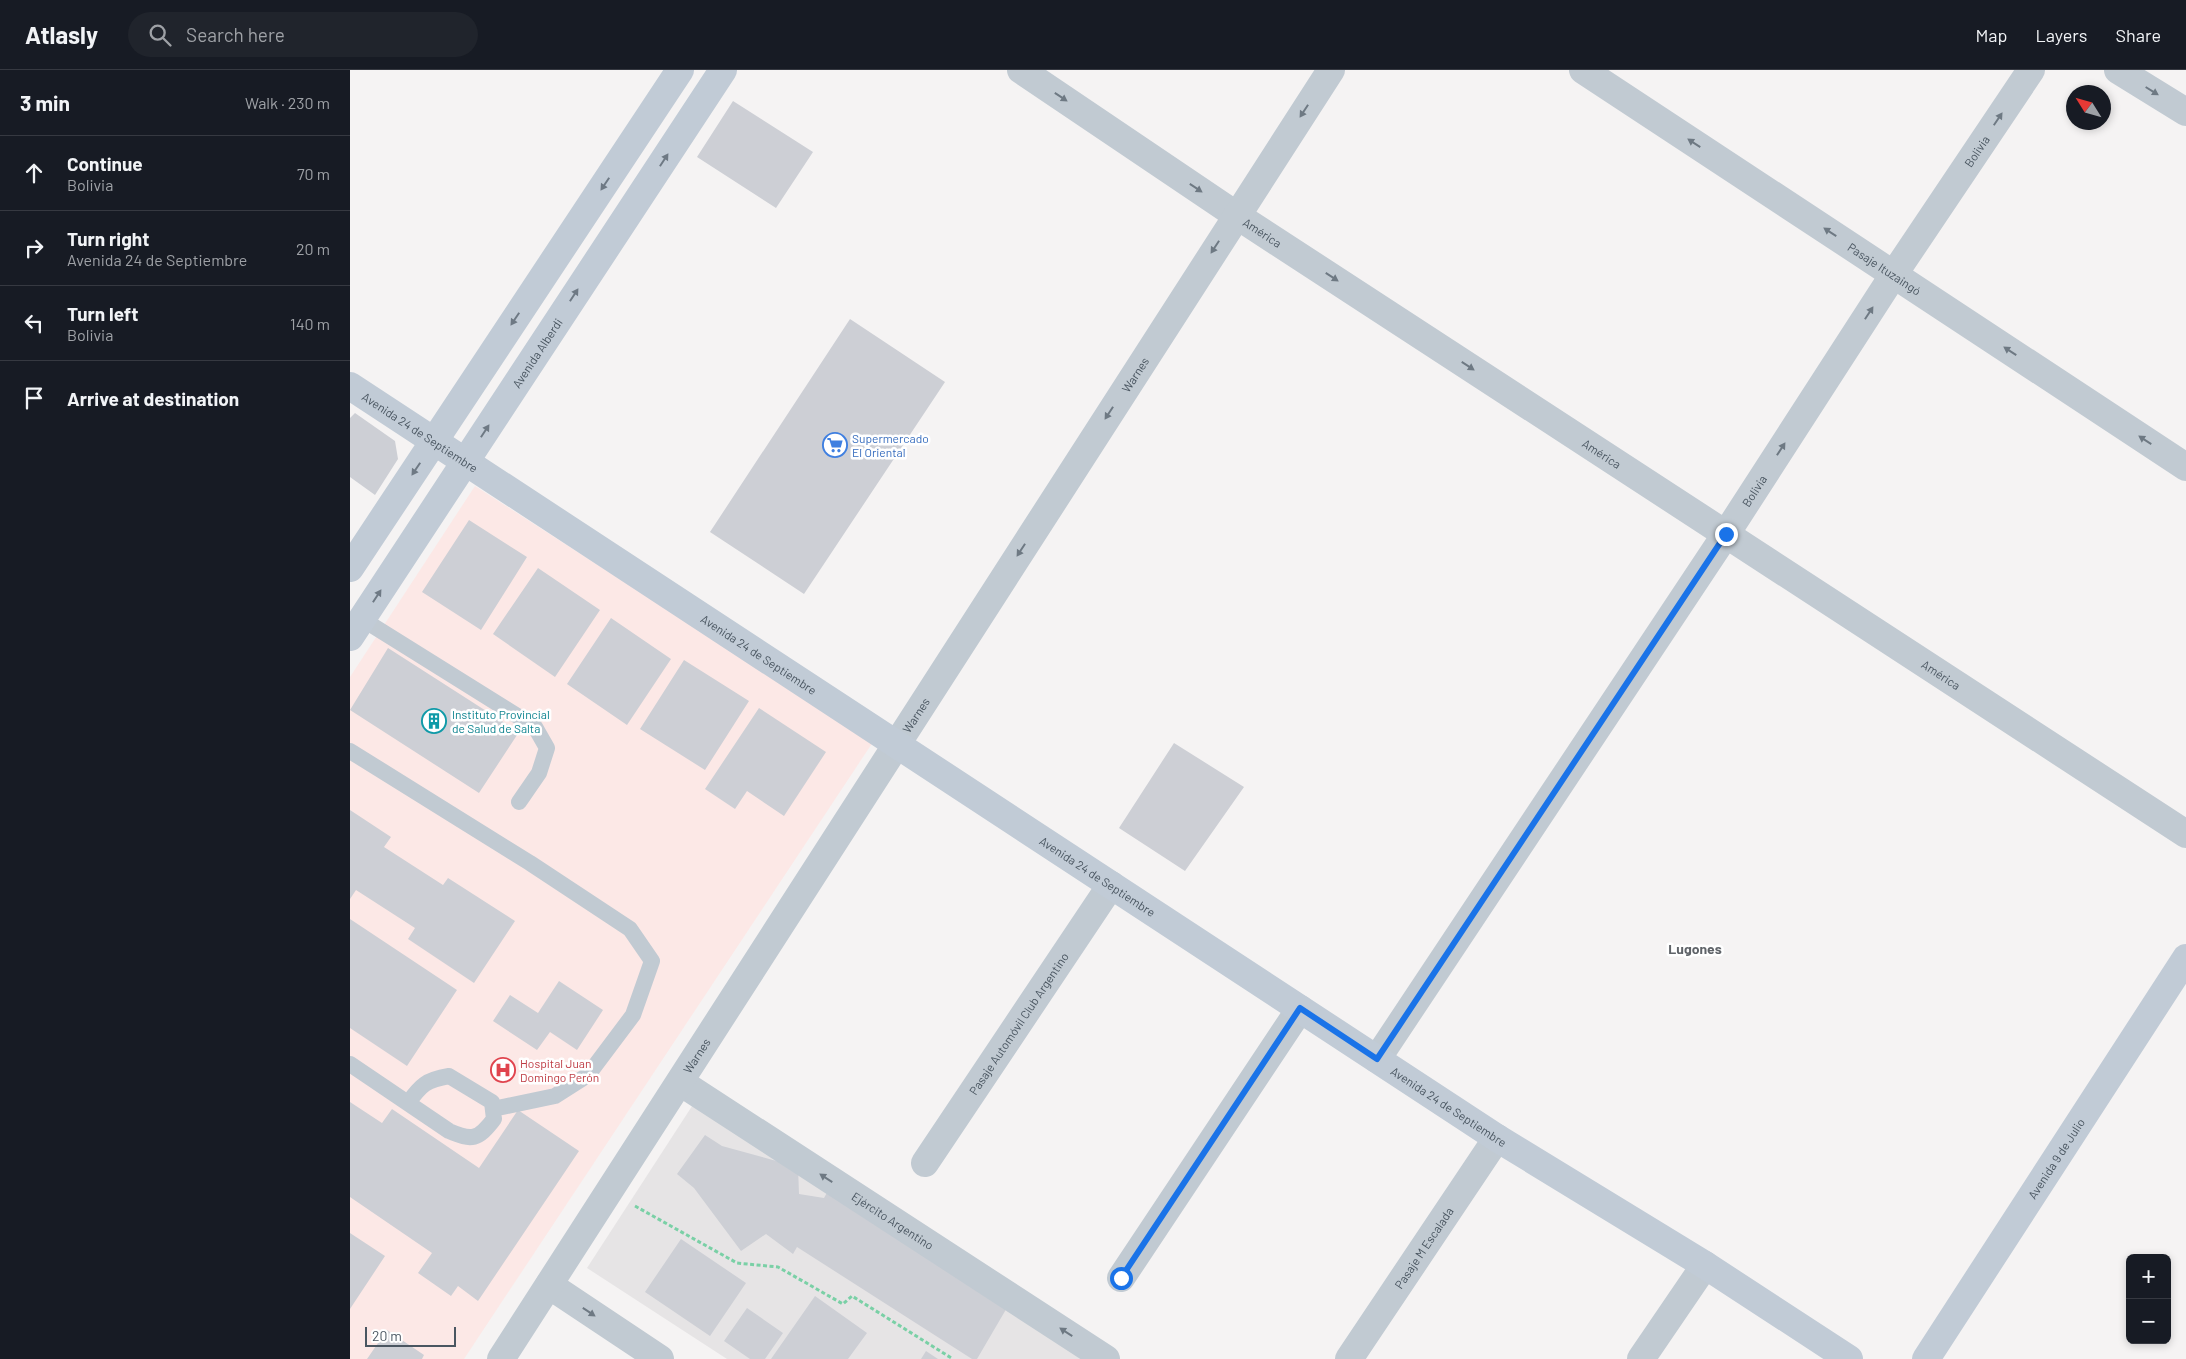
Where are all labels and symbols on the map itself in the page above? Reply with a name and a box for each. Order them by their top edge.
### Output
north arrow [2066,85,2111,130]
one-way arrow [2145,86,2159,96]
one-way arrow [1054,92,1068,102]
one-way arrow [1299,104,1309,117]
one-way arrow [1993,112,2003,126]
street label: Bolivia [1961,133,1992,169]
one-way arrow [1688,138,1701,148]
one-way arrow [659,153,669,166]
one-way arrow [600,177,610,190]
one-way arrow [1189,183,1203,193]
street label: América [1241,215,1285,250]
one-way arrow [1824,228,1837,237]
street label: Pasaje Ituzaingó [1845,239,1924,298]
one-way arrow [1211,240,1220,254]
one-way arrow [1325,272,1338,282]
one-way arrow [570,288,579,302]
one-way arrow [1864,306,1874,319]
one-way arrow [510,312,520,326]
street label: Avenida Alberdi [509,316,565,390]
one-way arrow [2003,346,2016,356]
street label: Warnes [1119,354,1152,395]
one-way arrow [1461,361,1475,371]
street label: Avenida 24 de Septiembre [360,389,481,475]
one-way arrow [1104,407,1114,420]
one-way arrow [480,424,490,437]
place label: Supermercado El Oriental [852,431,929,459]
supermarket icon: Supermercado El Oriental [822,432,848,458]
one-way arrow [2139,435,2152,445]
street label: América [1580,436,1624,471]
one-way arrow [1776,443,1786,456]
one-way arrow [411,462,420,476]
street label: Bolivia [1739,472,1769,509]
route end [1715,523,1738,546]
one-way arrow [1017,543,1026,557]
one-way arrow [372,589,381,603]
street label: Avenida 24 de Septiembre [698,611,819,697]
street label: América [1919,657,1963,692]
street label: Warnes [899,695,932,735]
place label: Instituto Provincial de Salud de Salta [452,707,550,735]
building icon: Instituto Provincial de Salud de Salta [421,708,447,734]
street label: Avenida 24 de Septiembre [1037,833,1158,919]
district label: Lugones [1668,940,1722,957]
street label: Pasaje Automóvil Club Argentino [966,950,1071,1097]
street label: Warnes [680,1035,713,1076]
place label: Hospital Juan Domingo Perón [520,1056,599,1084]
hospital icon: Hospital Juan Domingo Perón [490,1057,516,1083]
street label: Avenida 24 de Septiembre [1388,1063,1509,1149]
street label: Avenida 9 de Julio [2025,1116,2087,1201]
one-way arrow [820,1173,833,1182]
street label: Ejército Argentino [849,1189,936,1252]
street label: Pasaje M Escalada [1391,1204,1456,1291]
route start [1110,1267,1133,1290]
one-way arrow [583,1307,596,1317]
scale bar [365,1324,456,1347]
one-way arrow [1059,1328,1072,1337]

